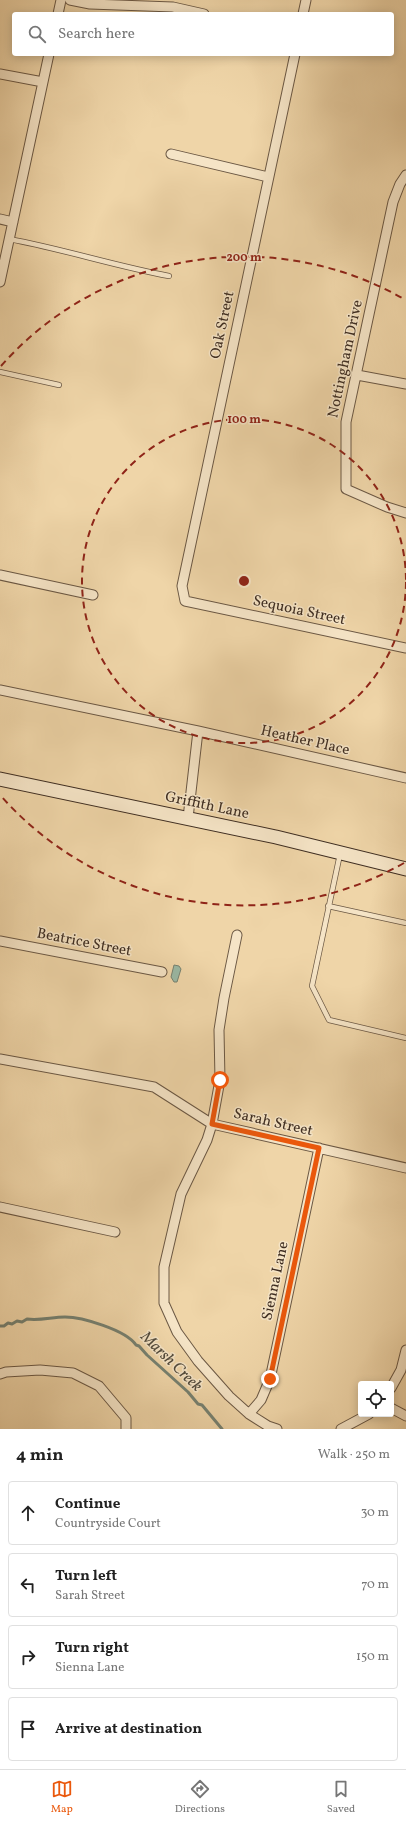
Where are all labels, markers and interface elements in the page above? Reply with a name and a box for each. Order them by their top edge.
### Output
search box [12,12,394,56]
icon: search [26,23,48,45]
text: Search here [58,24,135,45]
text: 200 m [226,250,262,266]
street label: Oak Street [206,289,240,361]
street label: Nottingham Drive [323,298,369,420]
text: 100 m [227,412,261,428]
centre of rings [237,574,251,588]
street label: Sequoia Street [251,591,347,631]
street label: Heather Place [258,721,352,761]
street label: Griffith Lane [163,787,251,825]
street label: Beatrice Street [35,924,133,962]
route start [211,1071,229,1089]
street label: Sarah Street [231,1104,315,1142]
street label: Sienna Lane [257,1240,295,1322]
water label: Marsh Creek [134,1326,207,1398]
route end [261,1370,279,1388]
map controls [358,1381,394,1417]
button: locate [358,1381,394,1417]
text: 4 min [16,1444,63,1467]
text: Walk · 250 m [318,1446,390,1464]
text: Continue [55,1494,120,1515]
icon: ahead [17,1502,39,1524]
text: 30 m [361,1504,389,1522]
text: Countryside Court [55,1515,161,1533]
text: Turn left [55,1566,117,1587]
icon: left [17,1574,39,1596]
text: 70 m [361,1576,389,1594]
text: Sarah Street [55,1587,125,1605]
text: Turn right [55,1638,129,1659]
icon: right [17,1646,39,1668]
text: 150 m [356,1648,389,1666]
text: Sienna Lane [55,1659,125,1677]
icon: arrive [17,1718,39,1740]
text: Arrive at destination [55,1719,202,1740]
tab: Map [51,1778,73,1817]
tab: Directions [175,1778,225,1817]
tab: Saved [327,1778,355,1817]

